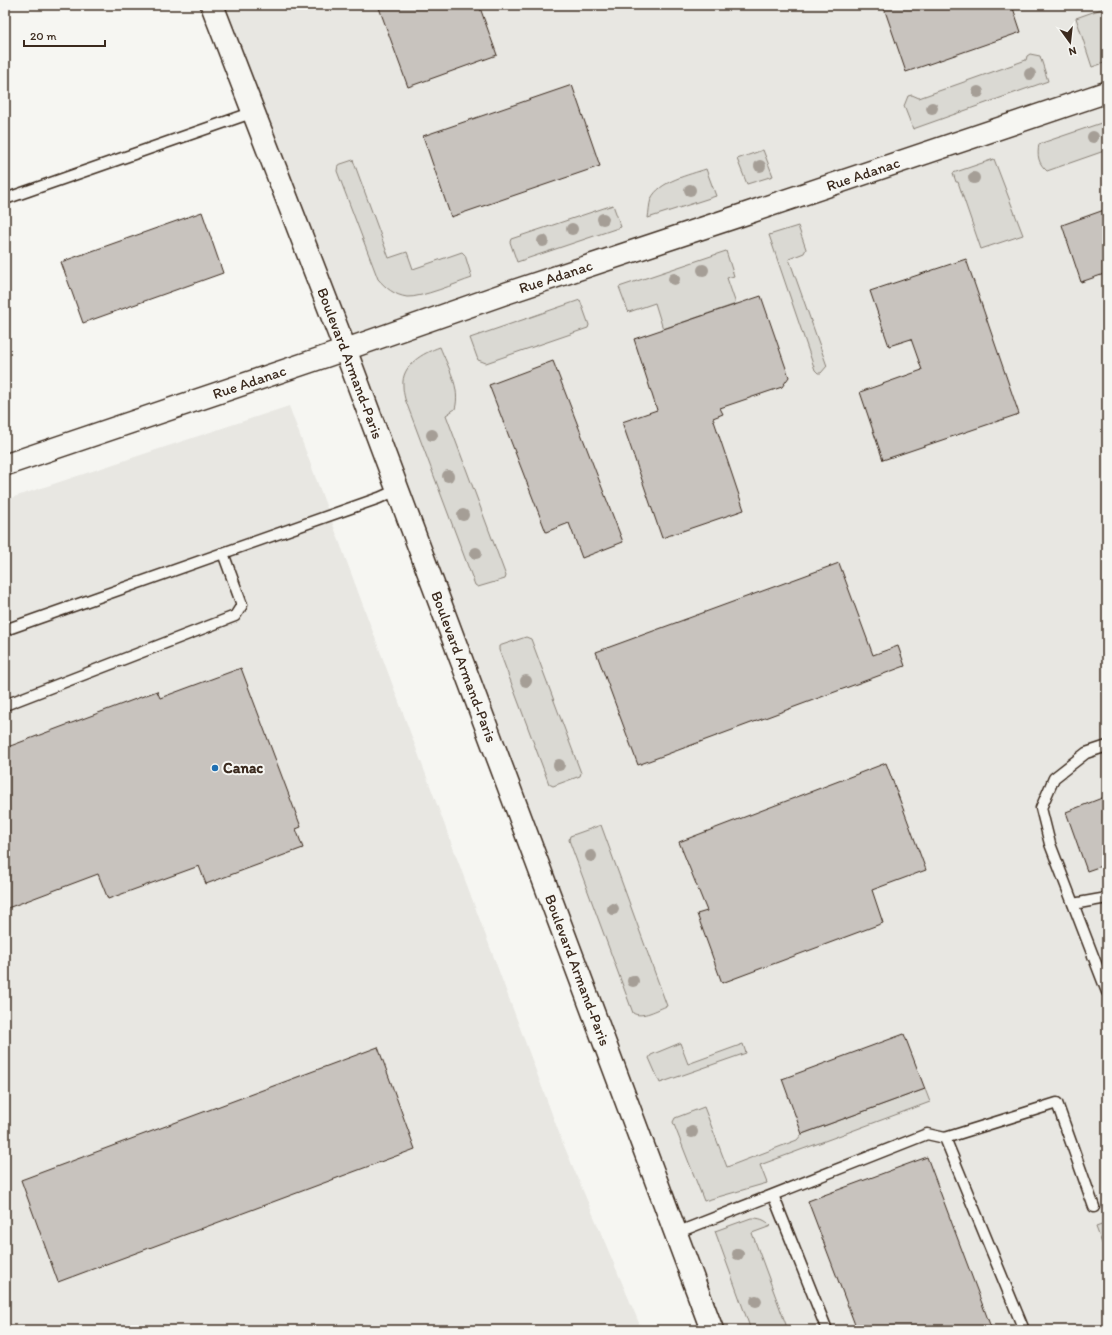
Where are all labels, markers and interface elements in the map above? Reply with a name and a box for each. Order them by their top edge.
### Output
scale bar [24,22,105,48]
north arrow [1050,22,1090,62]
text: 20 m [30,29,57,43]
text: N [1067,44,1078,58]
street label: Rue Adanac [824,153,902,195]
street label: Rue Adanac [517,256,595,297]
street label: Boulevard Armand-Paris [313,285,387,442]
street label: Rue Adanac [210,361,288,403]
street label: Boulevard Armand-Paris [427,589,500,745]
place label: Canac [223,759,263,777]
marker: Canac [210,763,220,773]
street label: Boulevard Armand-Paris [541,892,614,1049]

